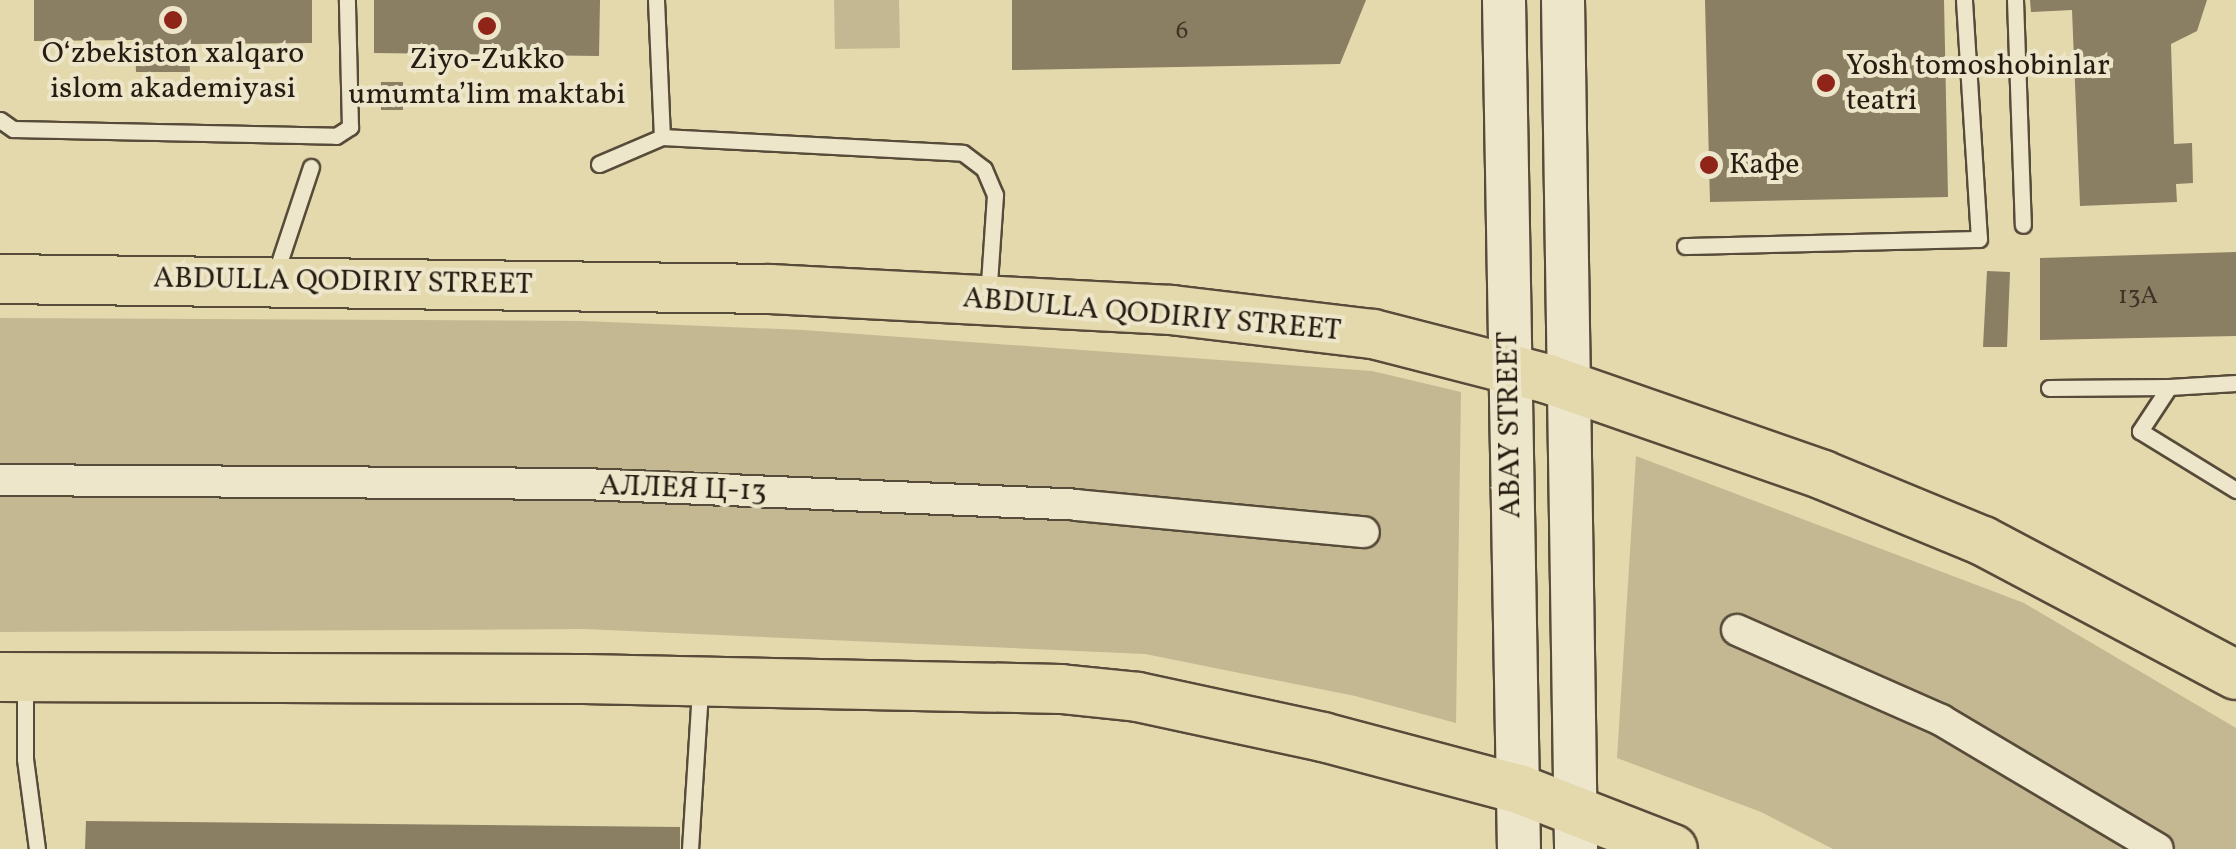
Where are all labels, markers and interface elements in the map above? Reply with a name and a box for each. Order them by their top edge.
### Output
marker: Oʻzbekiston xalqaro islom akademiyasi [162,9,184,31]
marker: Ziyo-Zukko umumta’lim maktabi [476,15,498,37]
house number: 6 [1176,17,1188,47]
place label: Oʻzbekiston xalqaro islom akademiyasi [42,36,304,106]
place label: Ziyo-Zukko umumta’lim maktabi [349,42,625,112]
place label: Yosh tomoshobinlar teatri [1846,48,2110,118]
marker: Yosh tomoshobinlar teatri [1815,72,1837,94]
place label: Кафе [1729,147,1799,183]
marker: Кафе [1698,154,1720,176]
street label: ABDULLA QODIRIY STREET [152,261,534,303]
street label: ABDULLA QODIRIY STREET [961,280,1343,350]
house number: 13A [2118,282,2158,312]
street label: ABAY STREET [1490,331,1530,519]
street label: АЛЛЕЯ Ц-13 [599,468,767,510]

